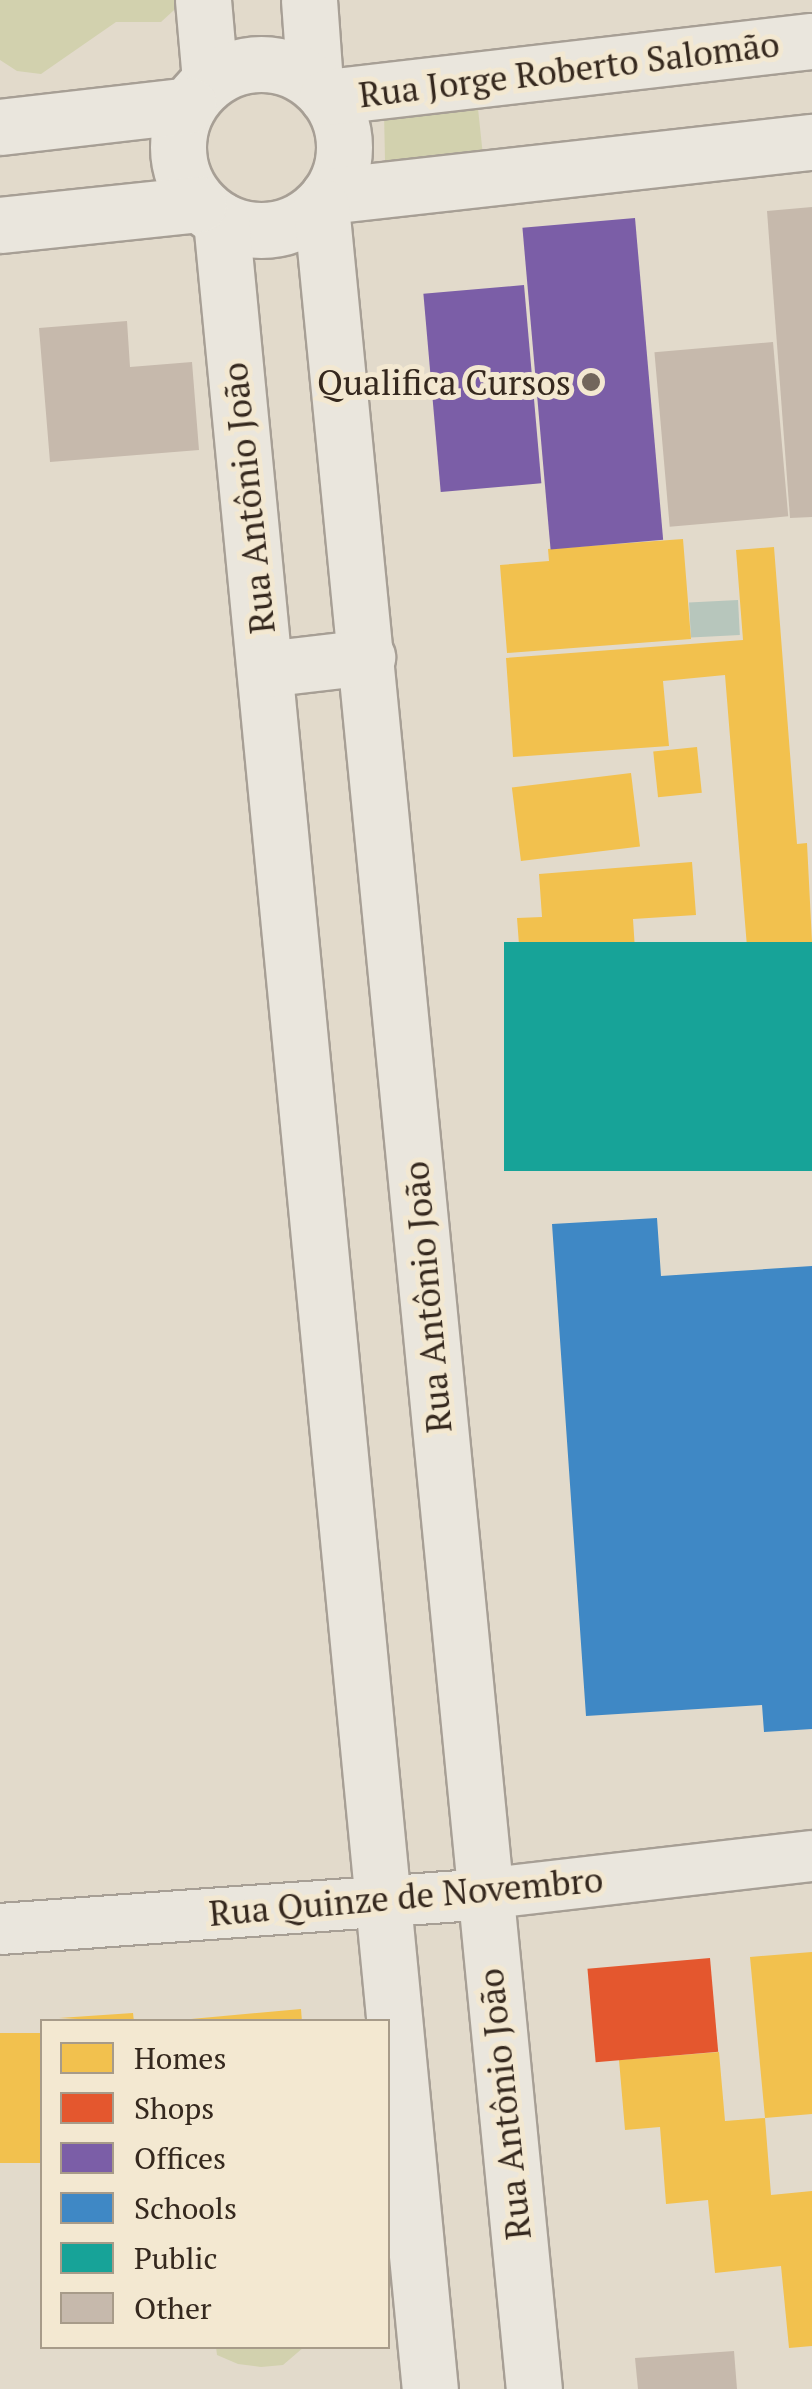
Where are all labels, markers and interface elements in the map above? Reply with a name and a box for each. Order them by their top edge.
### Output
street label: Rua Jorge Roberto Salomão [356,22,782,116]
street label: Rua Antônio João [213,360,283,636]
place label: Qualifica Cursos [317,361,571,403]
marker: Qualifica Cursos [580,371,602,393]
street label: Rua Antônio João [394,1159,460,1435]
street label: Rua Quinze de Novembro [207,1858,605,1934]
street label: Rua Antônio João [469,1966,539,2242]
legend [40,2019,390,2349]
text: Homes [134,2038,226,2078]
text: Shops [134,2088,214,2128]
text: Offices [134,2138,226,2178]
text: Schools [134,2188,237,2228]
text: Public [134,2238,217,2278]
text: Other [134,2288,212,2328]

